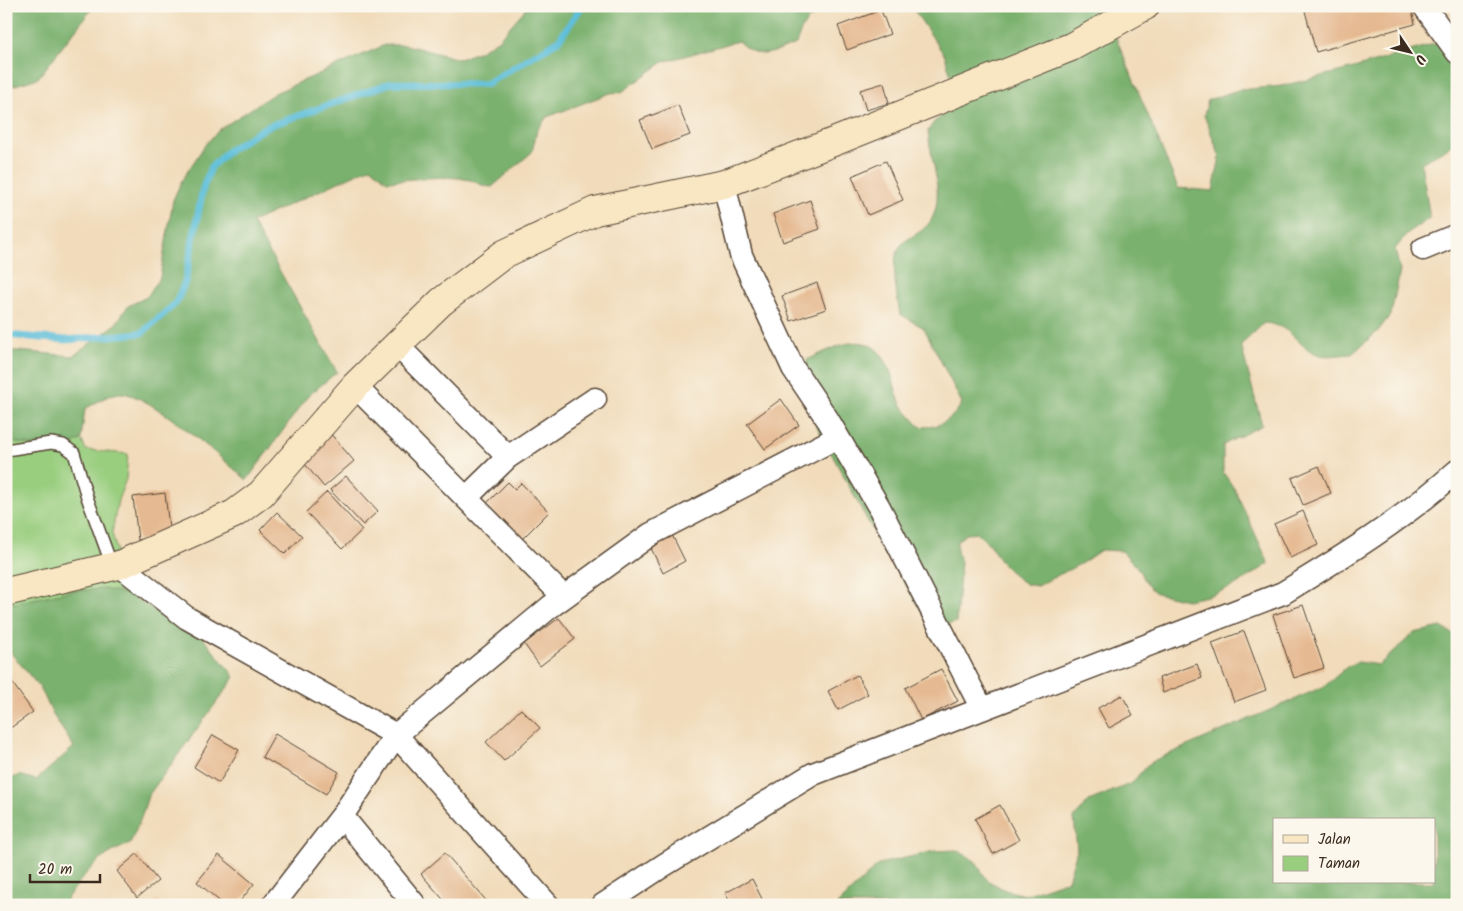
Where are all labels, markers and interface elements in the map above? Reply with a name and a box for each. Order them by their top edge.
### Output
north arrow [1386,28,1436,78]
text: U [1408,49,1431,69]
legend [1273,818,1436,884]
text: Jalan [1318,828,1351,852]
scale bar [30,851,100,883]
text: Taman [1318,852,1360,876]
text: 20 m [38,858,72,882]

